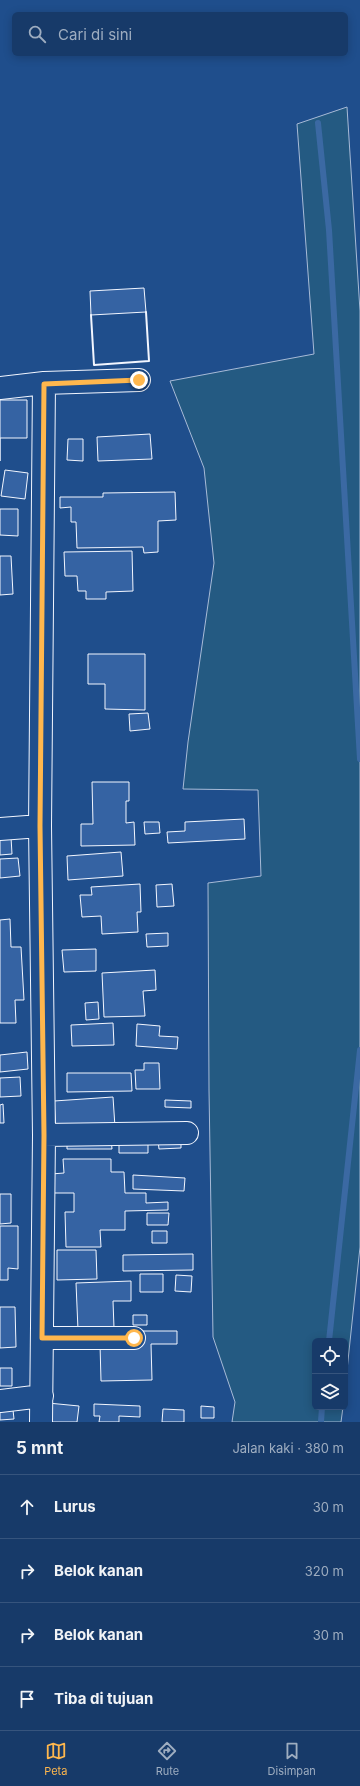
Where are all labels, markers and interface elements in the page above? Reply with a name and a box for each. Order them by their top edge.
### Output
search box [12,12,348,56]
icon: search [26,23,48,45]
text: Cari di sini [58,25,132,44]
route end [130,371,148,389]
route start [125,1329,143,1347]
map controls [312,1338,348,1410]
button: locate [312,1338,348,1374]
button: layers [312,1374,348,1410]
text: 5 mnt [16,1438,63,1458]
text: Jalan kaki · 380 m [232,1440,344,1456]
icon: ahead [16,1496,38,1518]
text: Lurus [54,1497,96,1516]
text: 30 m [313,1499,344,1515]
icon: right [16,1560,38,1582]
text: Belok kanan [54,1561,143,1580]
text: 320 m [305,1563,344,1579]
icon: right [16,1624,38,1646]
text: Belok kanan [54,1625,143,1644]
text: 30 m [313,1627,344,1643]
icon: arrive [16,1688,38,1710]
text: Tiba di tujuan [54,1689,153,1708]
tab: Peta [44,1740,67,1778]
tab: Rute [156,1740,179,1778]
tab: Disimpan [268,1740,316,1778]

